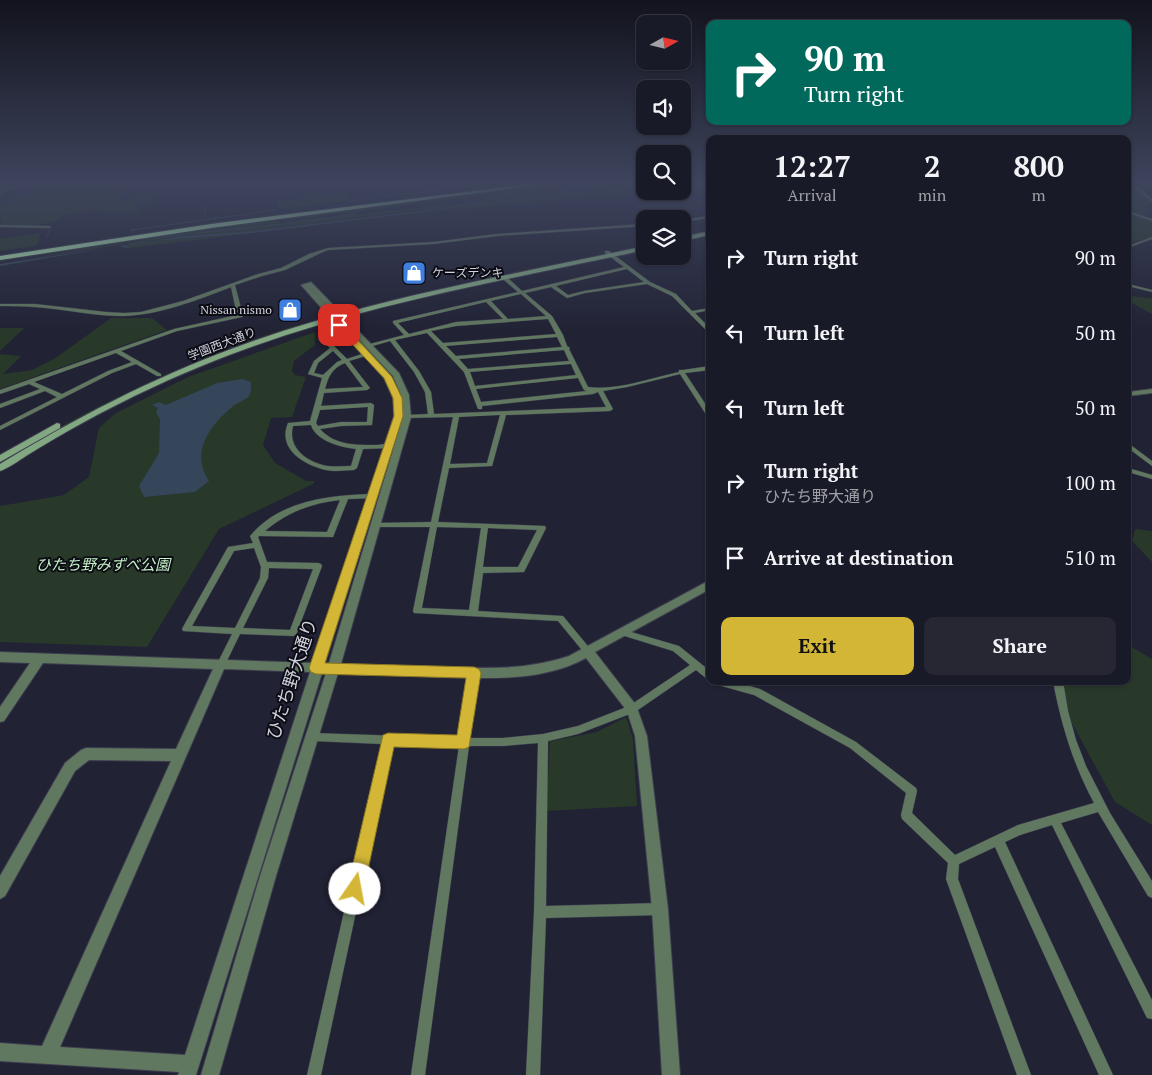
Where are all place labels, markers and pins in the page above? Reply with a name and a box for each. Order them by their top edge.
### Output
shop icon: ケーズデンキ [401,260,427,286]
place label: ケーズデンキ [432,265,503,280]
shop icon: Nissan nismo [277,297,303,323]
place label: Nissan nismo [200,302,272,317]
pin [318,304,360,346]

